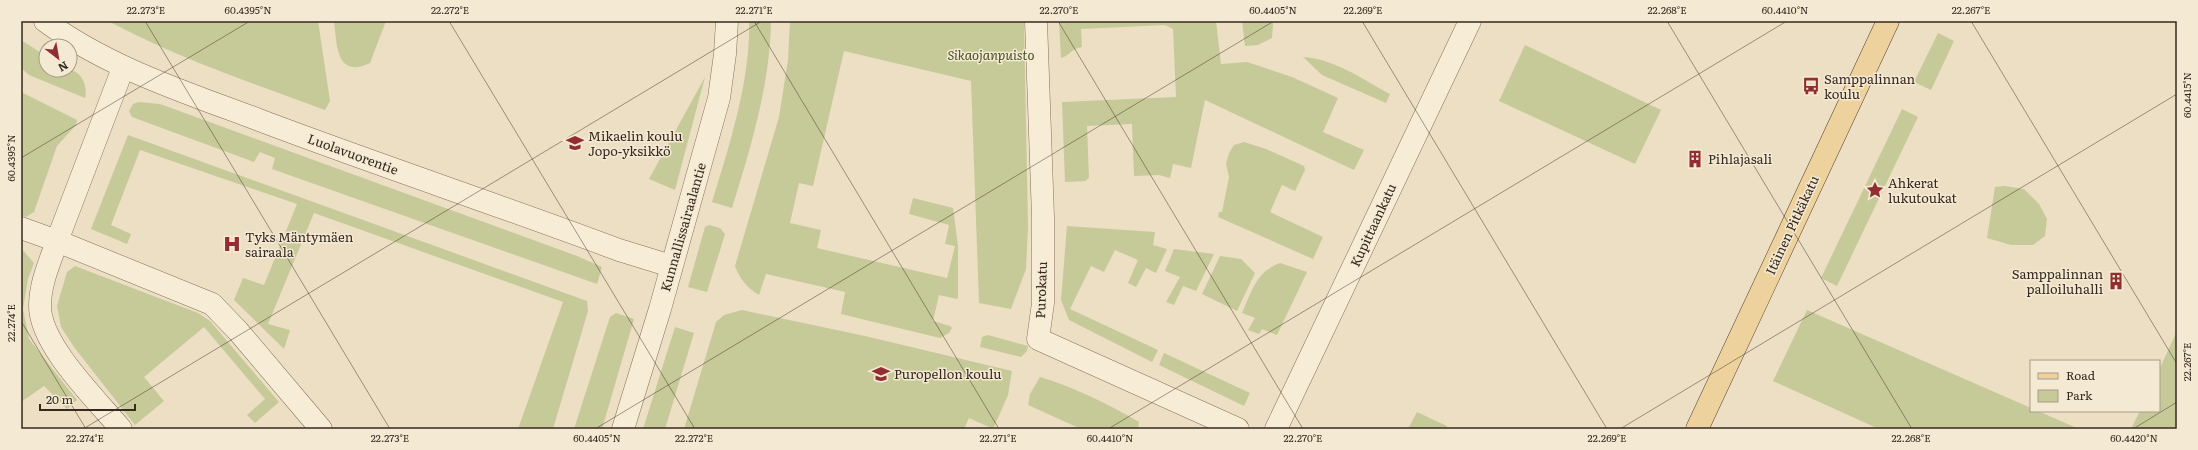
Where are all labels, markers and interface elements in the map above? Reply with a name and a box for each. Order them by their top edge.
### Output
text: 22.273°E [127,2,165,17]
text: 60.4395°N [225,2,271,17]
text: 22.272°E [431,2,469,17]
text: 22.271°E [735,2,773,17]
text: 22.270°E [1040,2,1078,17]
text: 60.4405°N [1249,2,1297,17]
text: 22.269°E [1344,2,1382,17]
text: 22.268°E [1647,2,1687,17]
text: 60.4410°N [1762,2,1808,17]
text: 22.267°E [1952,2,1990,17]
north arrow [38,38,78,78]
park label: Sikaojanpuisto [948,45,1034,64]
text: N [56,58,72,77]
place label: Samppalinnan koulu [1824,69,1916,103]
text: 60.4415°N [2179,72,2194,118]
bus stop icon: Samppalinnan koulu [1801,76,1821,96]
place label: Mikaelin koulu Jopo-yksikkö [588,126,683,160]
street label: Luolavuorentie [305,128,401,179]
school or university icon: Mikaelin koulu Jopo-yksikkö [565,133,585,153]
text: 60.4395°N [3,135,18,181]
building icon: Pihlajasali [1685,149,1705,169]
place label: Pihlajasali [1708,149,1773,168]
street label: Kunnallissairaalantie [655,160,710,294]
street label: Itäinen Pitkäkatu [1760,172,1823,278]
place label: Ahkerat lukutoukat [1888,173,1958,207]
street label: Kupittaankatu [1345,180,1400,270]
place icon: Ahkerat lukutoukat [1865,180,1885,200]
place label: Tyks Mäntymäen sairaala [245,227,354,261]
hospital icon: Tyks Mäntymäen sairaala [222,234,242,254]
street label: Purokatu [1030,261,1051,319]
place label: Samppalinnan palloiluhalli [2012,264,2104,298]
building icon: Samppalinnan palloiluhalli [2106,271,2126,291]
text: 22.274°E [3,304,18,342]
text: 22.267°E [2179,343,2194,381]
legend [2030,360,2160,412]
school or university icon: Puropellon koulu [871,364,891,384]
place label: Puropellon koulu [894,364,1001,383]
text: Road [2066,366,2096,384]
scale bar [40,386,135,412]
text: Park [2066,386,2093,404]
text: 20 m [46,390,73,408]
text: 22.274°E [66,430,104,445]
text: 22.273°E [371,430,409,445]
text: 60.4405°N [573,430,621,445]
text: 22.272°E [675,430,713,445]
text: 22.271°E [979,430,1017,445]
text: 60.4410°N [1087,430,1133,445]
text: 22.270°E [1284,430,1322,445]
text: 22.269°E [1588,430,1626,445]
text: 22.268°E [1891,430,1931,445]
text: 60.4420°N [2110,430,2158,445]

